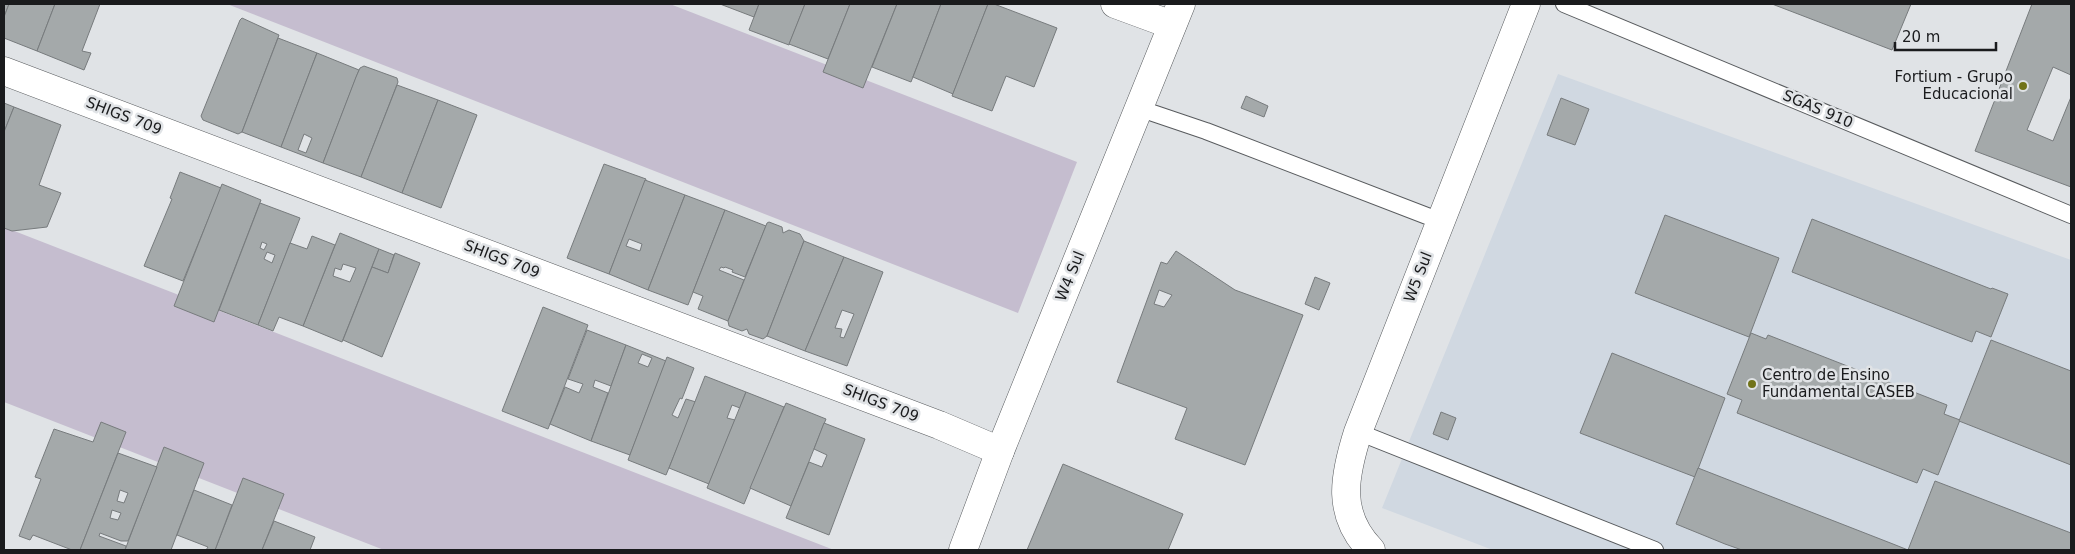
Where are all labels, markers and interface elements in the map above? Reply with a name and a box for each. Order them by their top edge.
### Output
scale bar [1895,20,1996,52]
text: 20 m [1902,28,1940,46]
place label: Fortium - Grupo Educacional [1894,68,2013,103]
marker: Fortium - Grupo Educacional [2017,80,2029,92]
street label: SGAS 910 [1780,86,1856,132]
street label: SHIGS 709 [84,93,164,139]
street label: SHIGS 709 [462,236,542,282]
street label: W4 Sul [1052,248,1088,304]
street label: W5 Sul [1400,249,1436,305]
place label: Centro de Ensino Fundamental CASEB [1762,366,1915,401]
marker: Centro de Ensino Fundamental CASEB [1746,378,1758,390]
street label: SHIGS 709 [841,380,921,426]

